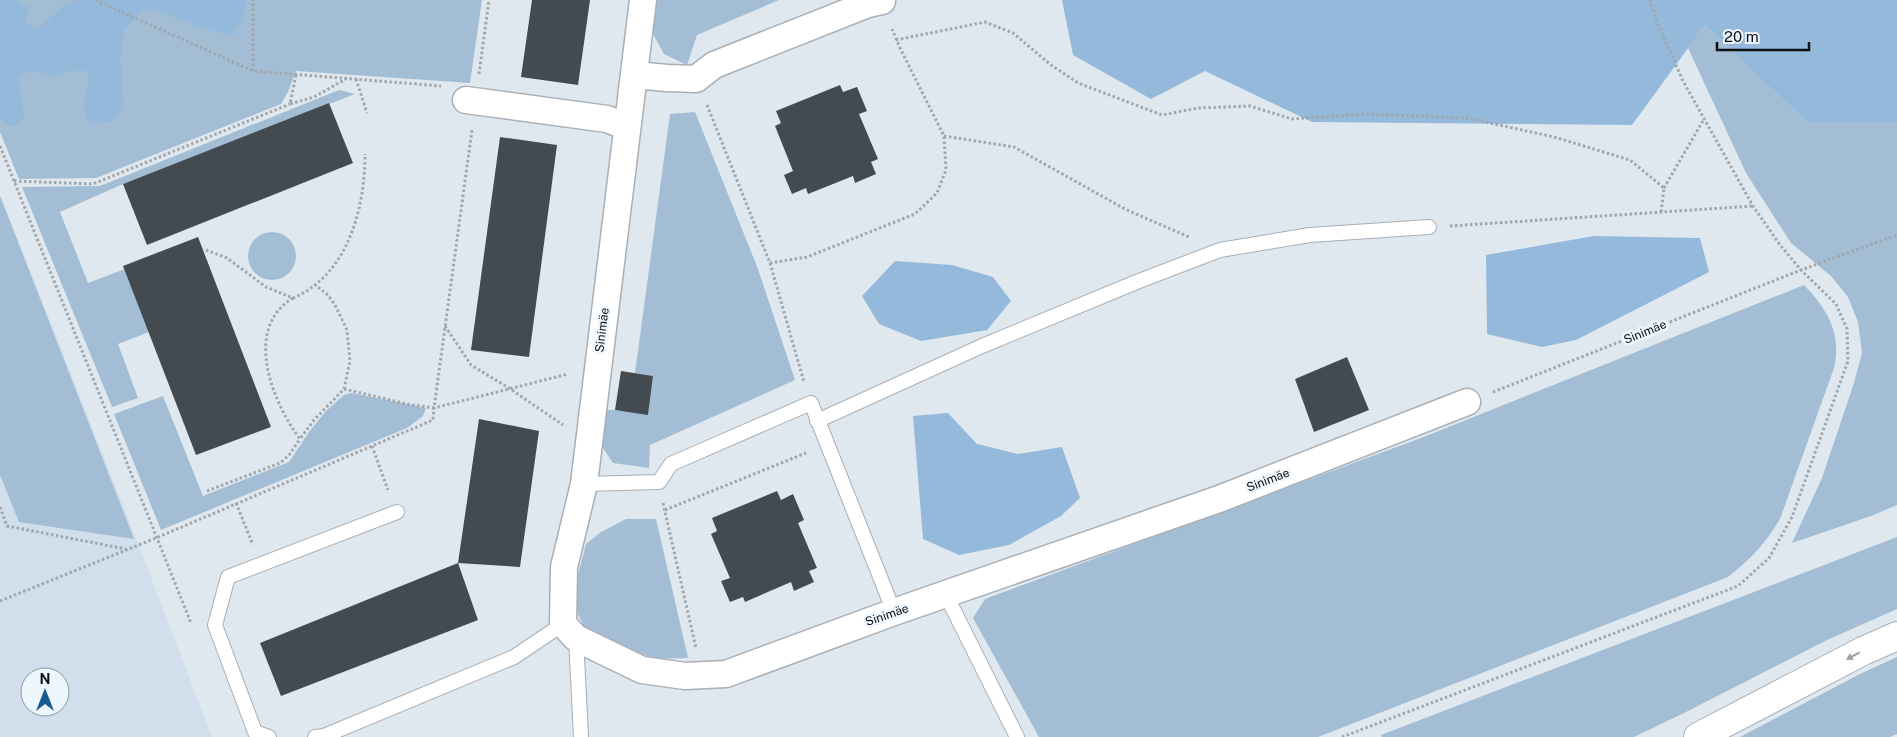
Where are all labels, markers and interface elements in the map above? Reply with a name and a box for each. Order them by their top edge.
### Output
scale bar [1717,20,1810,52]
text: 20 m [1724,28,1759,45]
street label: Sinimäe [592,307,612,353]
street label: Sinimäe [1622,317,1669,347]
street label: Sinimäe [1245,465,1292,495]
street label: Sinimäe [864,601,911,629]
one-way arrow [1845,652,1860,660]
north arrow [20,667,70,717]
text: N [40,671,50,687]

